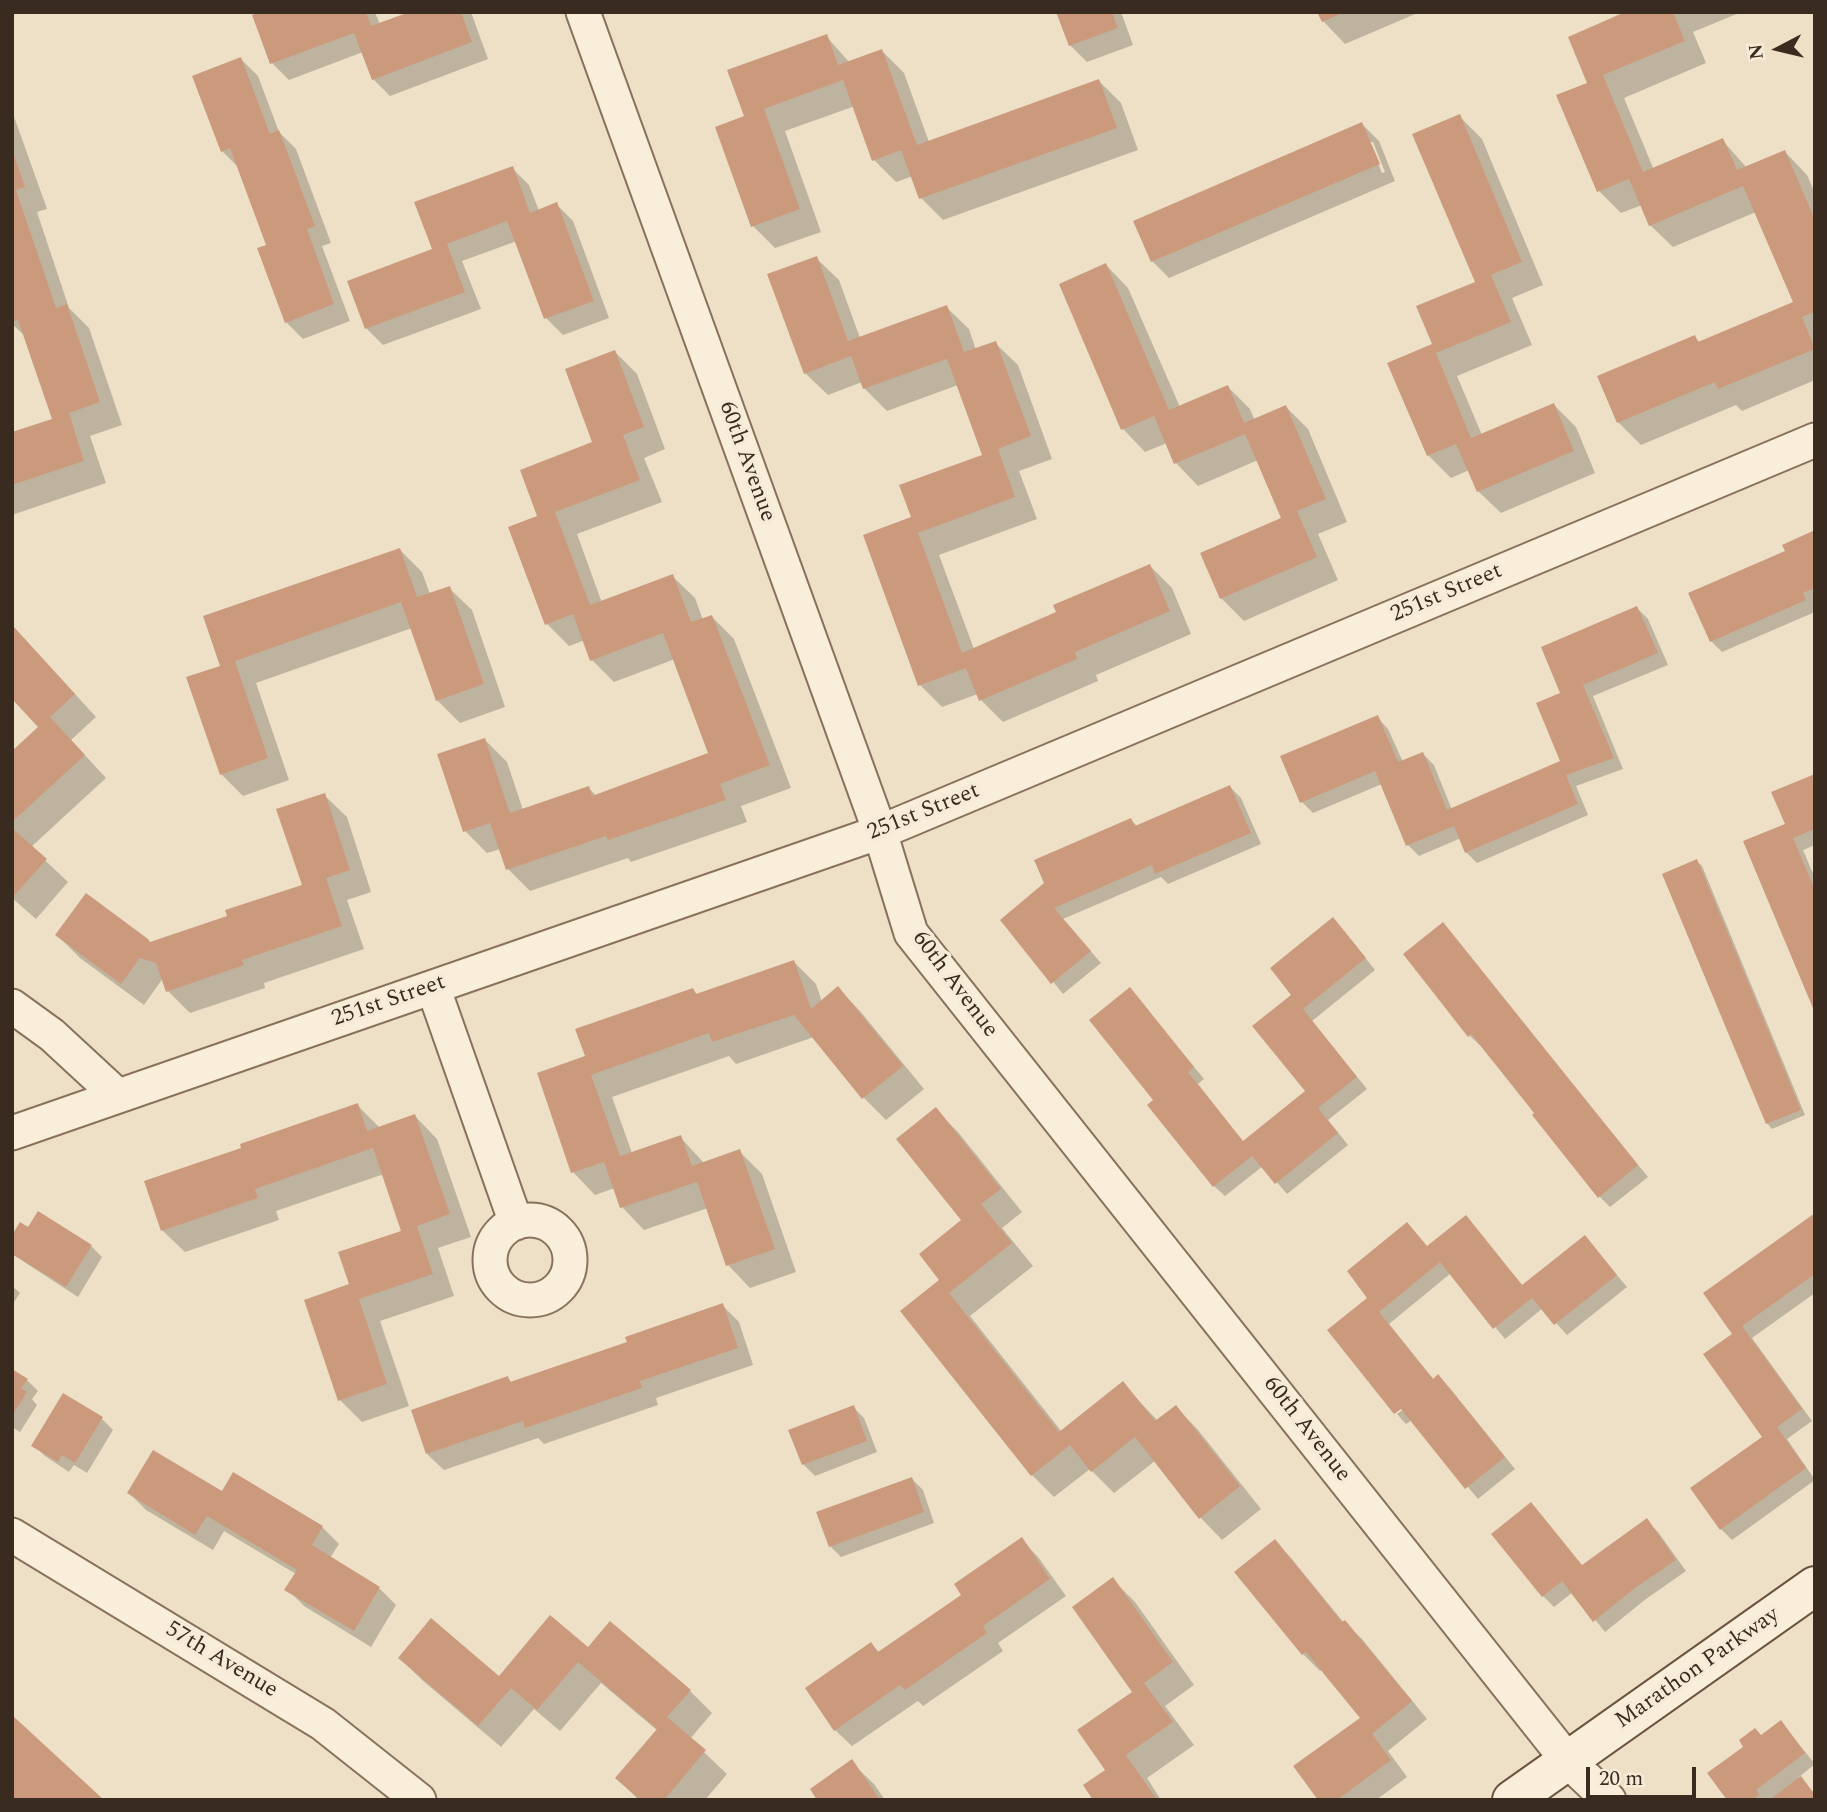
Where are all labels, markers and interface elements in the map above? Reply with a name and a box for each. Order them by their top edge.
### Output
north arrow [1743,14,1813,84]
text: N [1741,42,1772,61]
street label: 60th Avenue [711,398,781,526]
street label: 251st Street [1387,558,1507,630]
street label: 251st Street [864,778,984,848]
street label: 60th Avenue [905,926,1003,1044]
street label: 251st Street [329,970,449,1034]
street label: 60th Avenue [1256,1372,1356,1488]
street label: Marathon Parkway [1611,1602,1785,1736]
street label: 57th Avenue [160,1617,282,1705]
scale bar [1589,1752,1699,1796]
text: 20 m [1599,1763,1643,1795]

